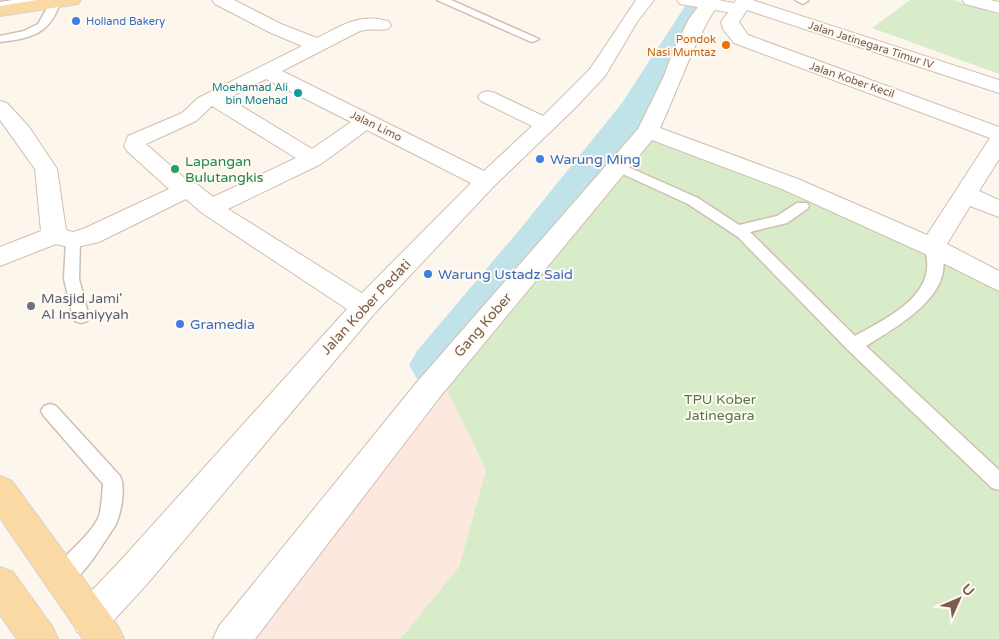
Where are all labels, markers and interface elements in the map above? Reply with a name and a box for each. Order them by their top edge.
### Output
marker: Holland Bakery [70,15,82,27]
place label: Holland Bakery [86,15,165,28]
street label: Jalan Jatinegara Timur IV [807,19,936,72]
place label: Pondok Nasi Mumtaz [647,33,717,59]
marker: Pondok Nasi Mumtaz [720,39,732,51]
street label: Jalan Kober Kecil [808,59,896,101]
place label: Moehamad Ali bin Moehad [212,81,288,107]
marker: Moehamad Ali bin Moehad [292,87,304,99]
street label: Jalan Limo [348,108,404,144]
place label: Warung Ming [550,151,641,168]
place label: Lapangan Bulutangkis [185,153,264,186]
marker: Warung Ming [534,153,546,165]
marker: Lapangan Bulutangkis [169,163,181,175]
street label: Jalan Kober Pedati [317,256,415,358]
place label: Warung Ustadz Said [438,266,573,283]
marker: Warung Ustadz Said [422,268,434,280]
street label: Gang Kober [451,289,516,361]
place label: Masjid Jami' Al Insaniyyah [41,290,129,323]
marker: Masjid Jami' Al Insaniyyah [25,300,37,312]
place label: Gramedia [190,316,255,333]
marker: Gramedia [174,318,186,330]
park label: TPU Kober Jatinegara [684,391,757,424]
north arrow [934,574,984,624]
text: U [958,580,978,600]

